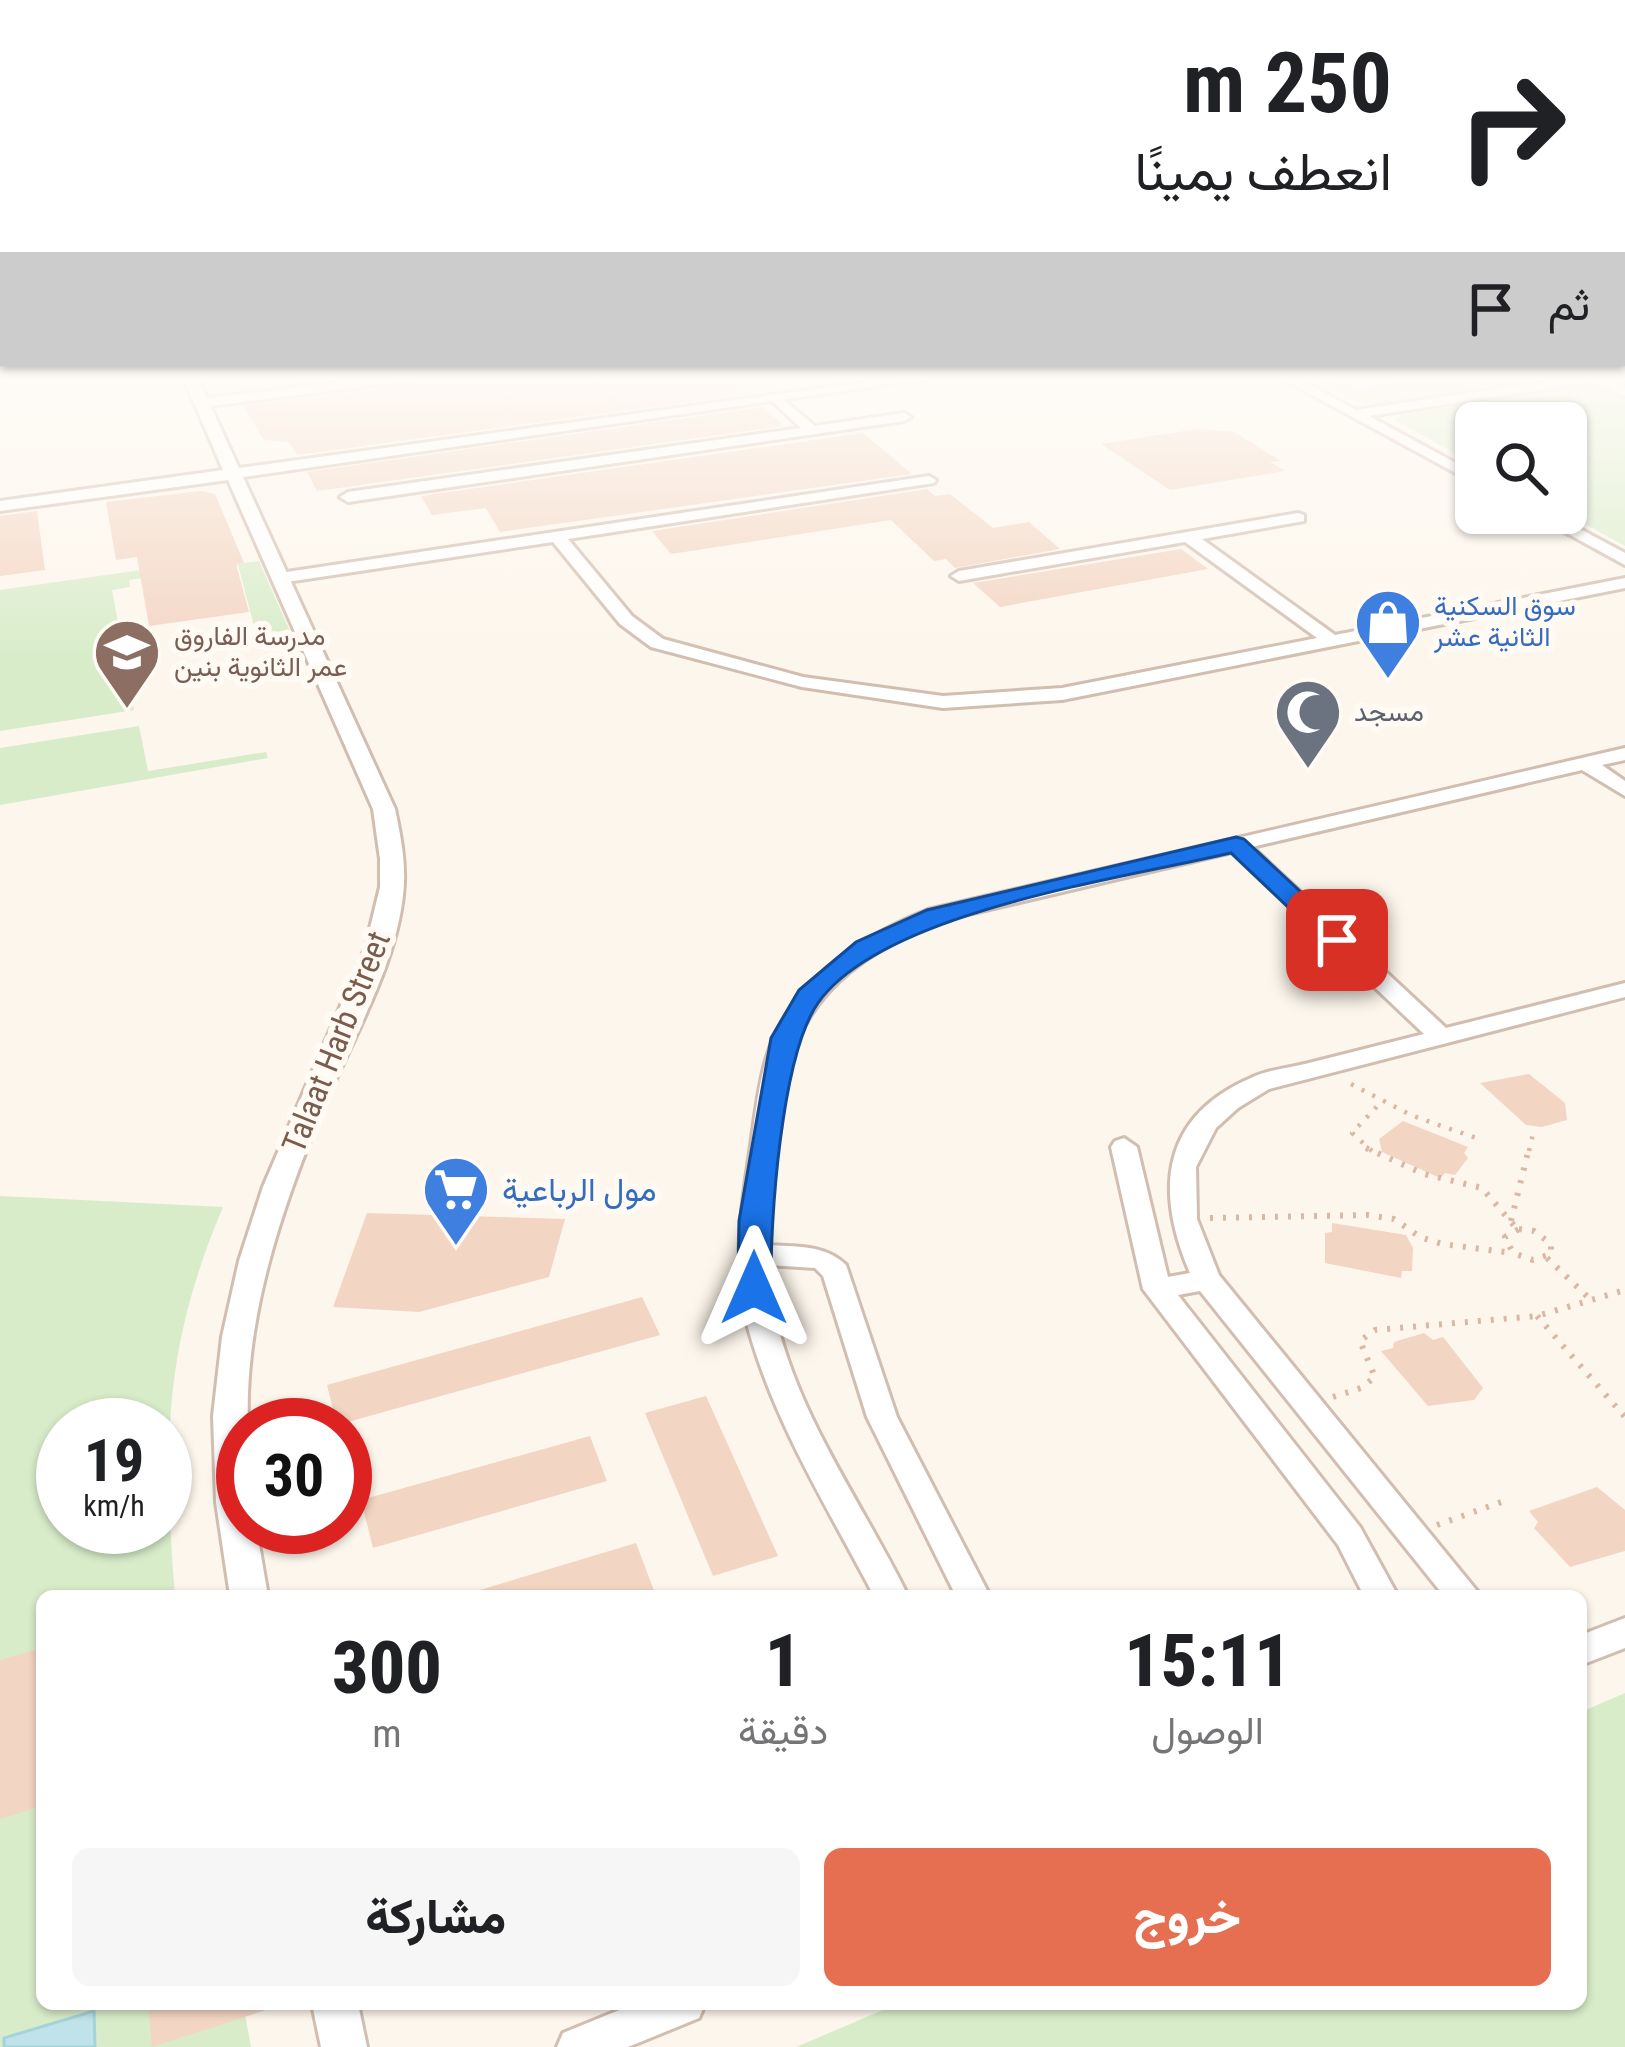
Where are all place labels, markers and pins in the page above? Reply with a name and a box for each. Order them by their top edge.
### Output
shop icon: سوق السكنية الثانية عشر [1353,587,1423,681]
place label: سوق السكنية الثانية عشر [1433,590,1576,654]
school or university icon: مدرسة الفاروق عمر الثانوية بنين [92,617,162,711]
place label: مدرسة الفاروق عمر الثانوية بنين [174,620,347,684]
mosque icon: مسجد [1273,677,1343,771]
place label: مسجد [1354,696,1424,728]
pin [1286,889,1388,991]
supermarket icon: مول الرباعية [421,1154,491,1248]
place label: مول الرباعية [502,1170,657,1210]

